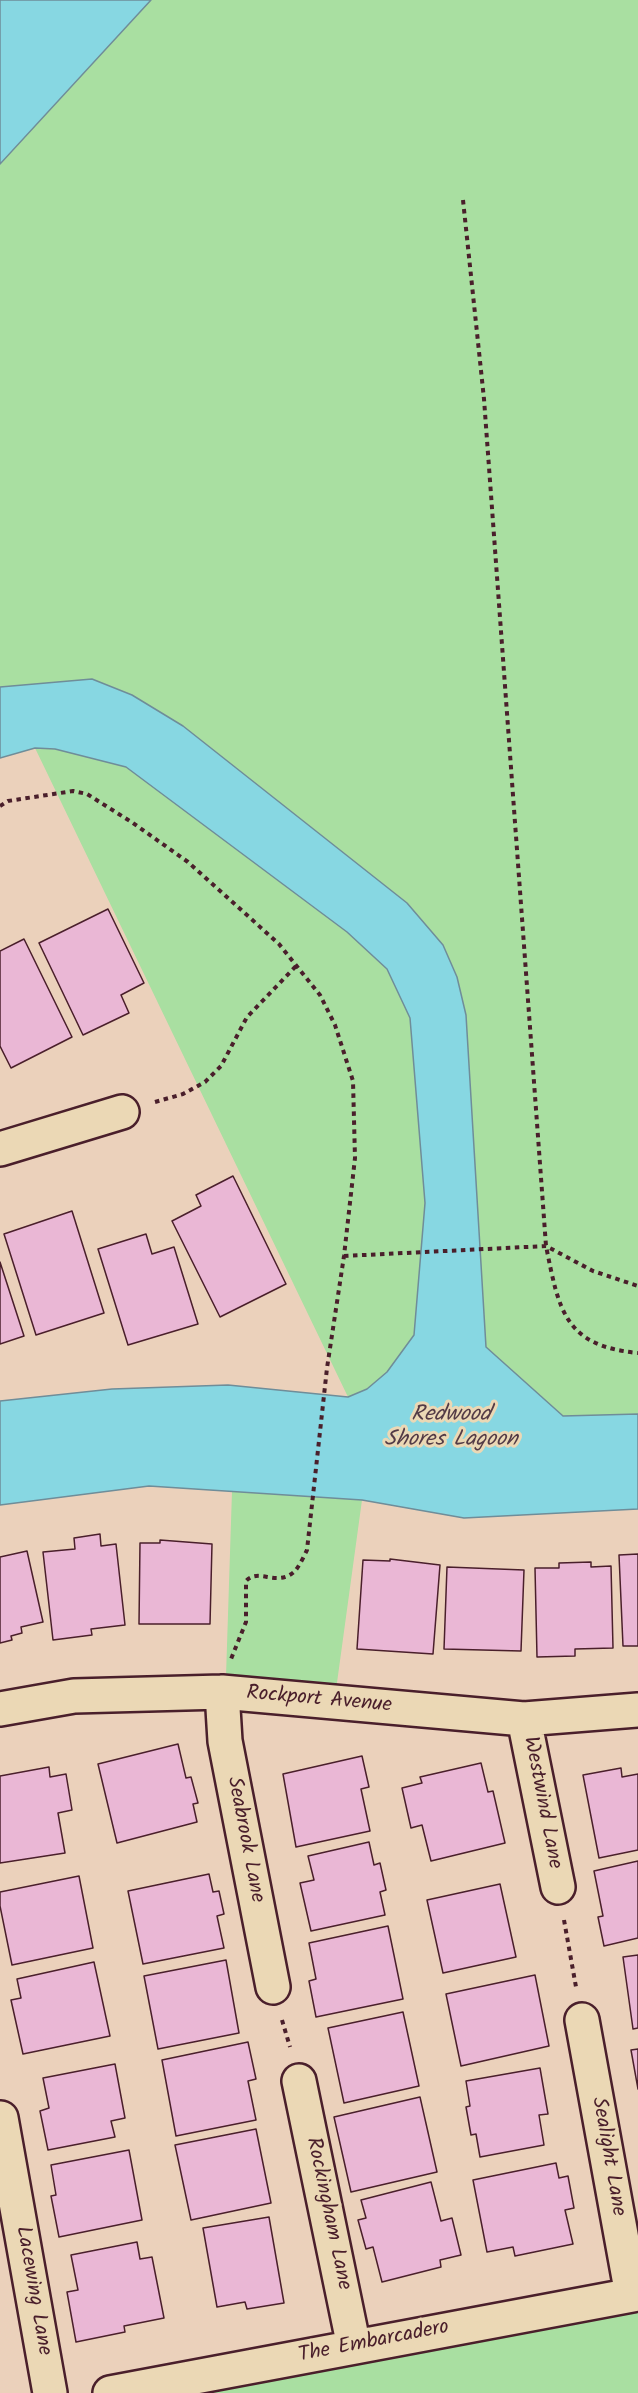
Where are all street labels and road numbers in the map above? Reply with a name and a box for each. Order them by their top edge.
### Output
street label: Rockport Avenue [245,1682,393,1720]
street label: Westwind Lane [516,1735,566,1871]
street label: Seabrook Lane [219,1775,269,1905]
street label: Sealight Lane [584,2096,630,2218]
street label: Rockingham Lane [299,2135,355,2293]
street label: Lacewing Lane [8,2224,56,2358]
street label: The Embarcadero [297,2316,451,2370]

